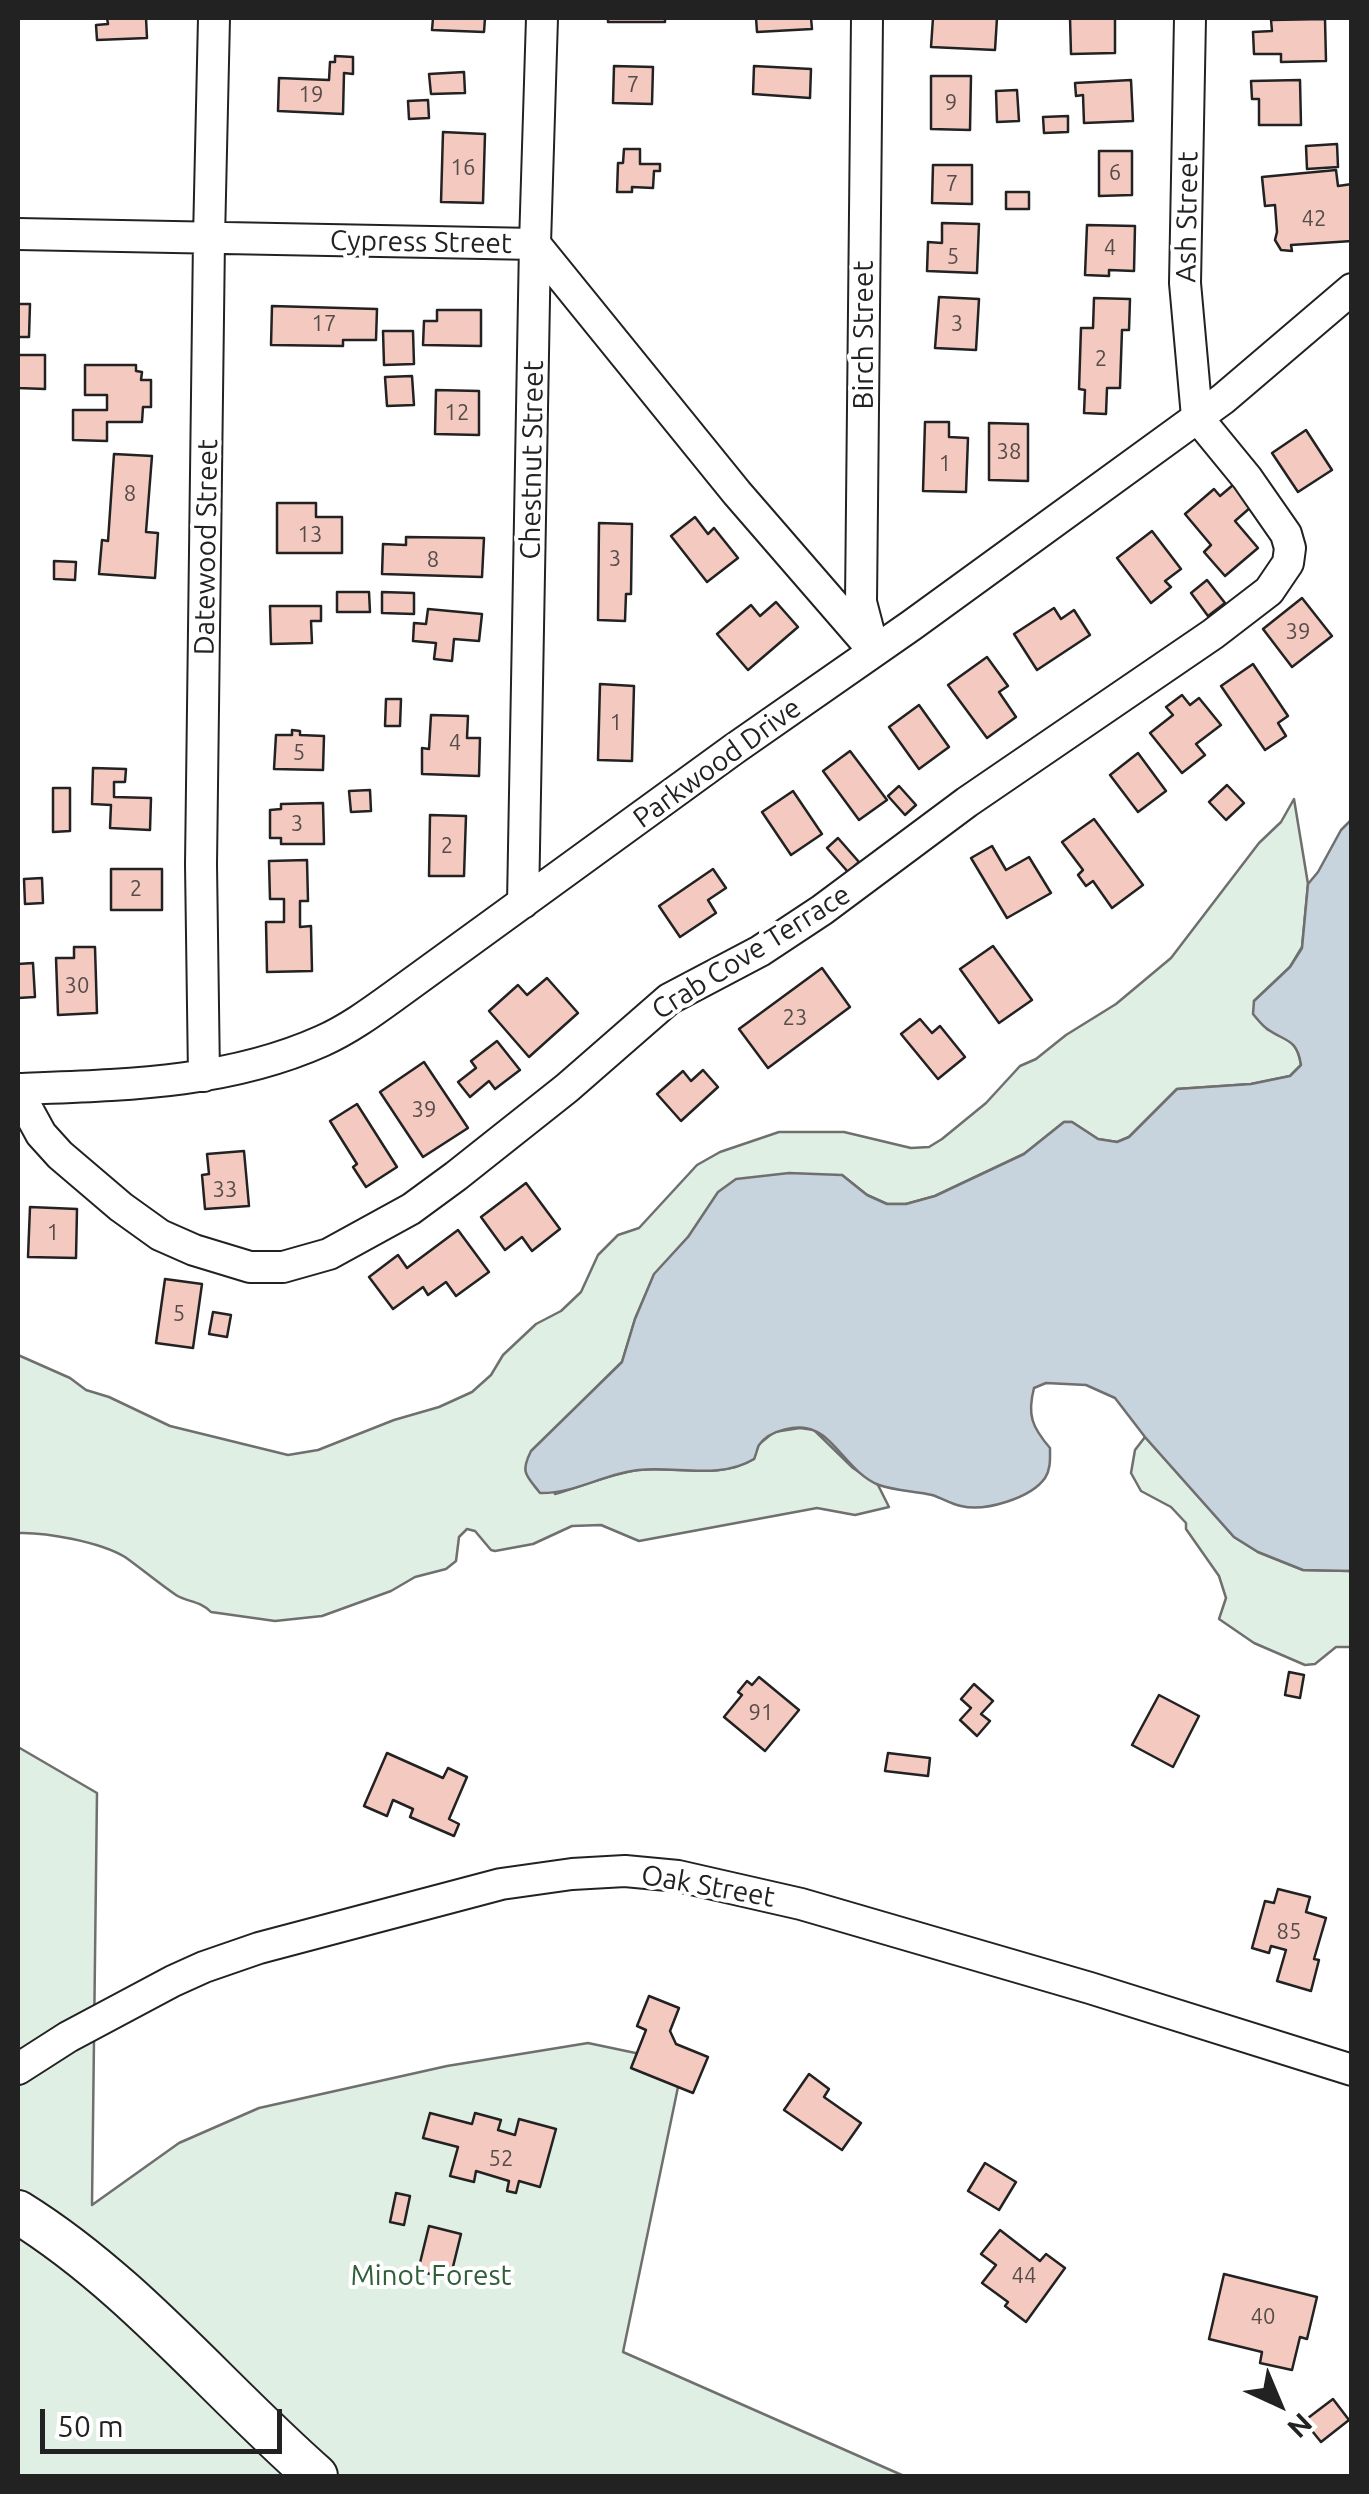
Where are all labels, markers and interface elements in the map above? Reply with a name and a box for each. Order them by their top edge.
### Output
house number: 7 [627,72,639,98]
house number: 19 [299,82,323,108]
house number: 9 [945,90,957,116]
street label: Ash Street [1169,151,1205,283]
house number: 16 [451,155,475,181]
house number: 6 [1109,160,1121,186]
house number: 7 [946,171,958,197]
house number: 42 [1302,206,1326,232]
street label: Cypress Street [330,224,512,260]
house number: 4 [1104,235,1116,261]
house number: 5 [947,244,959,270]
street label: Birch Street [847,261,881,409]
house number: 17 [312,311,336,337]
house number: 3 [951,311,963,337]
house number: 2 [1095,346,1107,372]
street label: Chestnut Street [513,360,551,560]
house number: 12 [445,400,469,426]
street label: Datewood Street [187,439,225,655]
house number: 38 [997,439,1021,465]
house number: 1 [939,451,951,477]
house number: 8 [124,481,136,507]
house number: 13 [298,522,322,548]
house number: 3 [609,546,621,572]
house number: 8 [427,547,439,573]
house number: 39 [1286,619,1310,645]
street label: Parkwood Drive [627,691,807,835]
house number: 1 [610,710,622,736]
house number: 4 [449,730,461,756]
house number: 5 [293,740,305,766]
house number: 3 [291,811,303,837]
house number: 2 [441,833,453,859]
house number: 2 [130,876,142,902]
street label: Crab Cove Terrace [646,877,856,1027]
house number: 30 [65,973,89,999]
house number: 23 [783,1005,807,1031]
house number: 39 [412,1097,436,1123]
house number: 33 [213,1177,237,1203]
house number: 1 [47,1220,59,1246]
house number: 5 [173,1301,185,1327]
house number: 91 [749,1700,773,1726]
street label: Oak Street [639,1858,777,1914]
house number: 85 [1277,1919,1301,1945]
house number: 52 [489,2146,513,2172]
park label: Minot Forest [350,2259,512,2293]
house number: 44 [1012,2263,1036,2289]
house number: 40 [1251,2304,1275,2330]
north arrow [1229,2354,1329,2454]
scale bar [45,2389,288,2451]
text: N [1282,2408,1318,2444]
text: 50 m [57,2409,124,2443]

